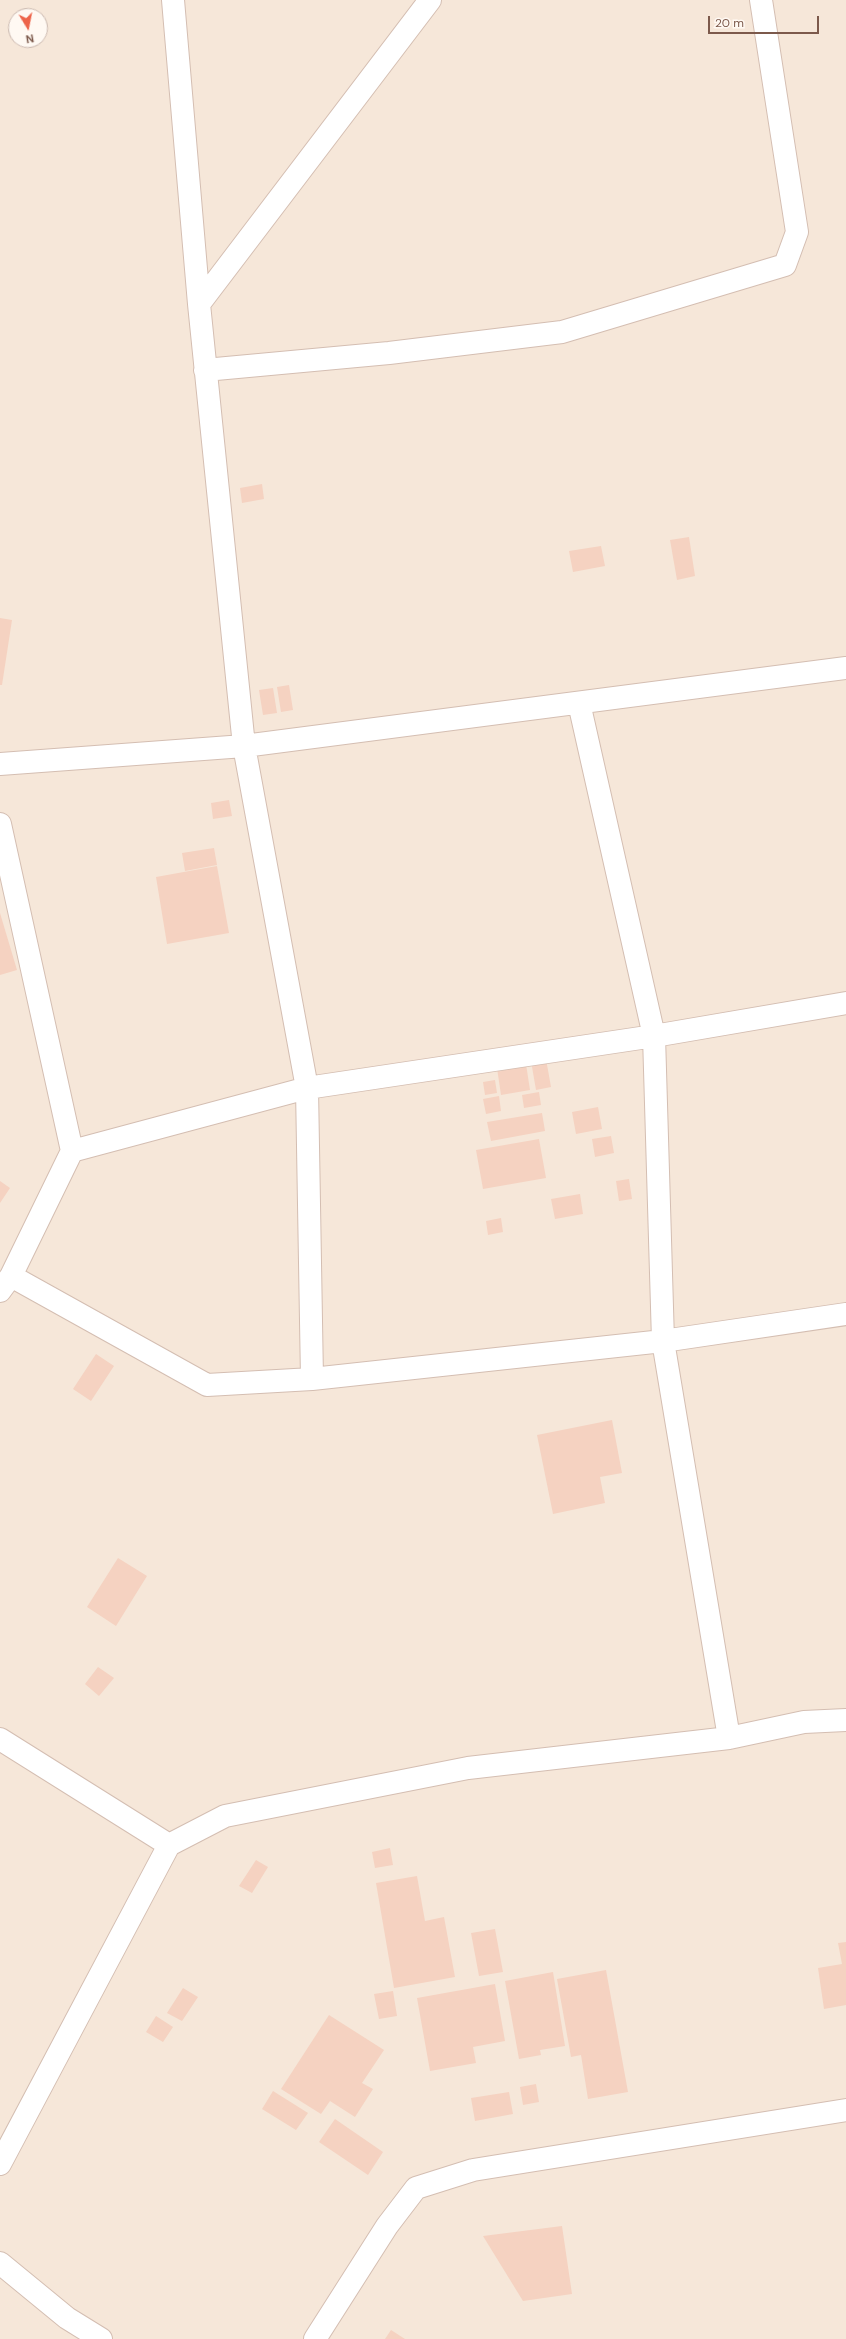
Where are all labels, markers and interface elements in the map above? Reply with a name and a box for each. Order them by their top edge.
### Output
north arrow [8,8,48,48]
scale bar [710,8,821,34]
text: 20 m [715,15,744,31]
text: N [25,31,35,46]

